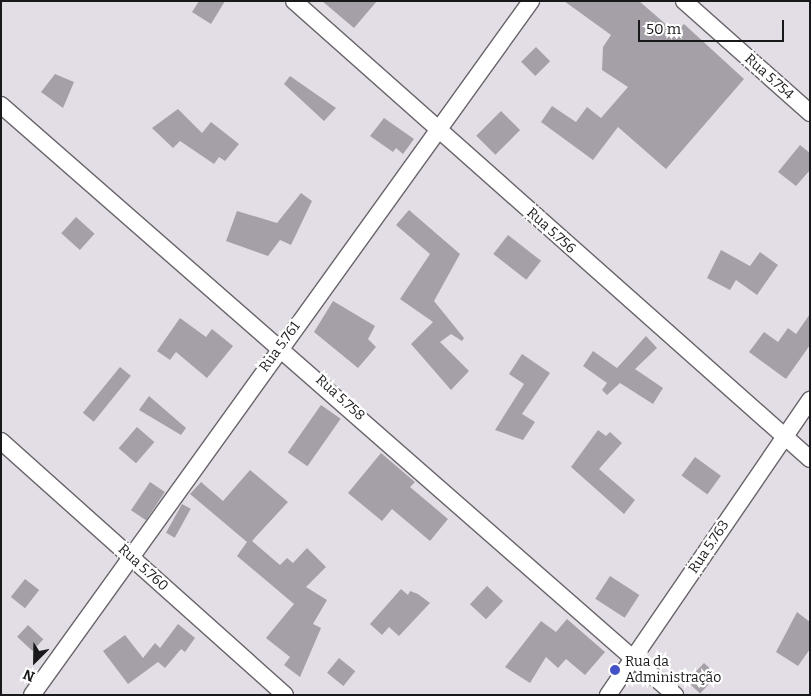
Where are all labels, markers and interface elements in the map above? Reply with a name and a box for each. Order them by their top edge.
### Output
scale bar [641,10,787,42]
text: 50 m [646,20,681,38]
street label: Rua 5.754 [741,51,797,103]
street label: Rua 5.756 [523,205,579,257]
street label: Rua 5.761 [256,319,304,375]
street label: Rua 5.758 [312,372,368,424]
street label: Rua 5.763 [685,517,733,577]
street label: Rua 5.760 [115,541,171,595]
north arrow [10,636,60,686]
place label: Rua da Administração [625,654,721,686]
marker: Rua da Administração [609,664,621,676]
text: N [21,665,37,685]

